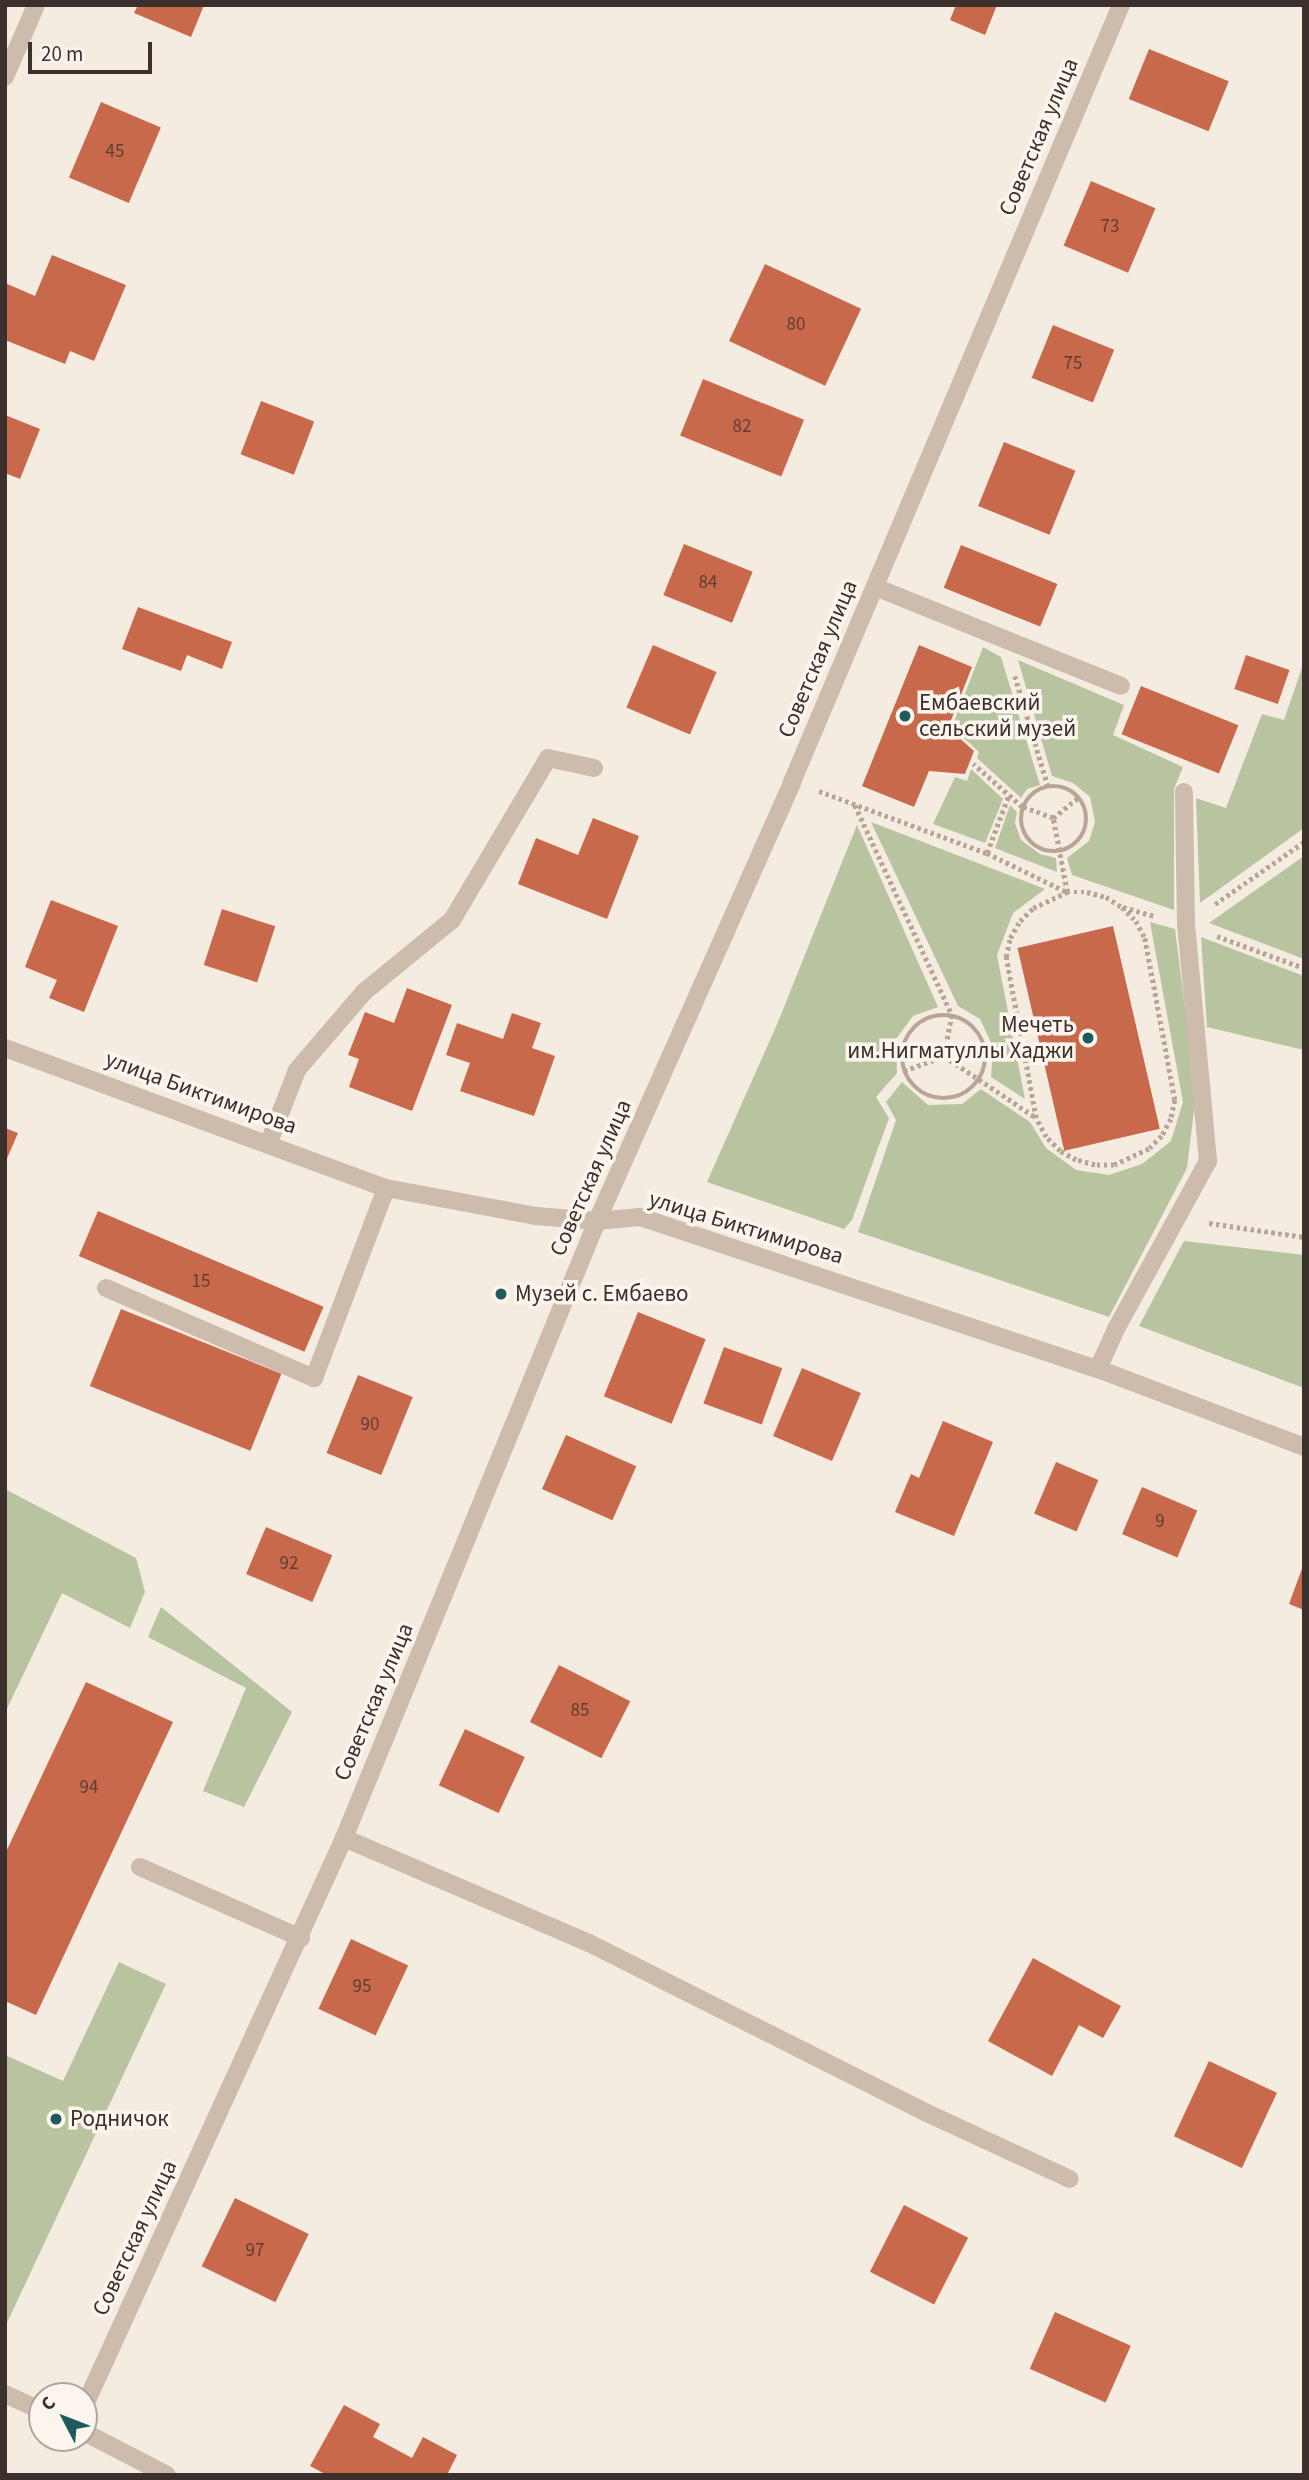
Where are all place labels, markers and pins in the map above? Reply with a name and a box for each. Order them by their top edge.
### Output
place label: Ембаевский сельский музей [919,689,1076,743]
marker: Ембаевский сельский музей [897,708,913,724]
place label: Мечеть им.Нигматуллы Хаджи [847,1011,1074,1065]
marker: Мечеть им.Нигматуллы Хаджи [1080,1030,1096,1046]
place label: Музей с. Ембаево [515,1280,689,1308]
marker: Музей с. Ембаево [493,1286,509,1302]
place label: Родничок [70,2105,169,2133]
marker: Родничок [48,2111,64,2127]

